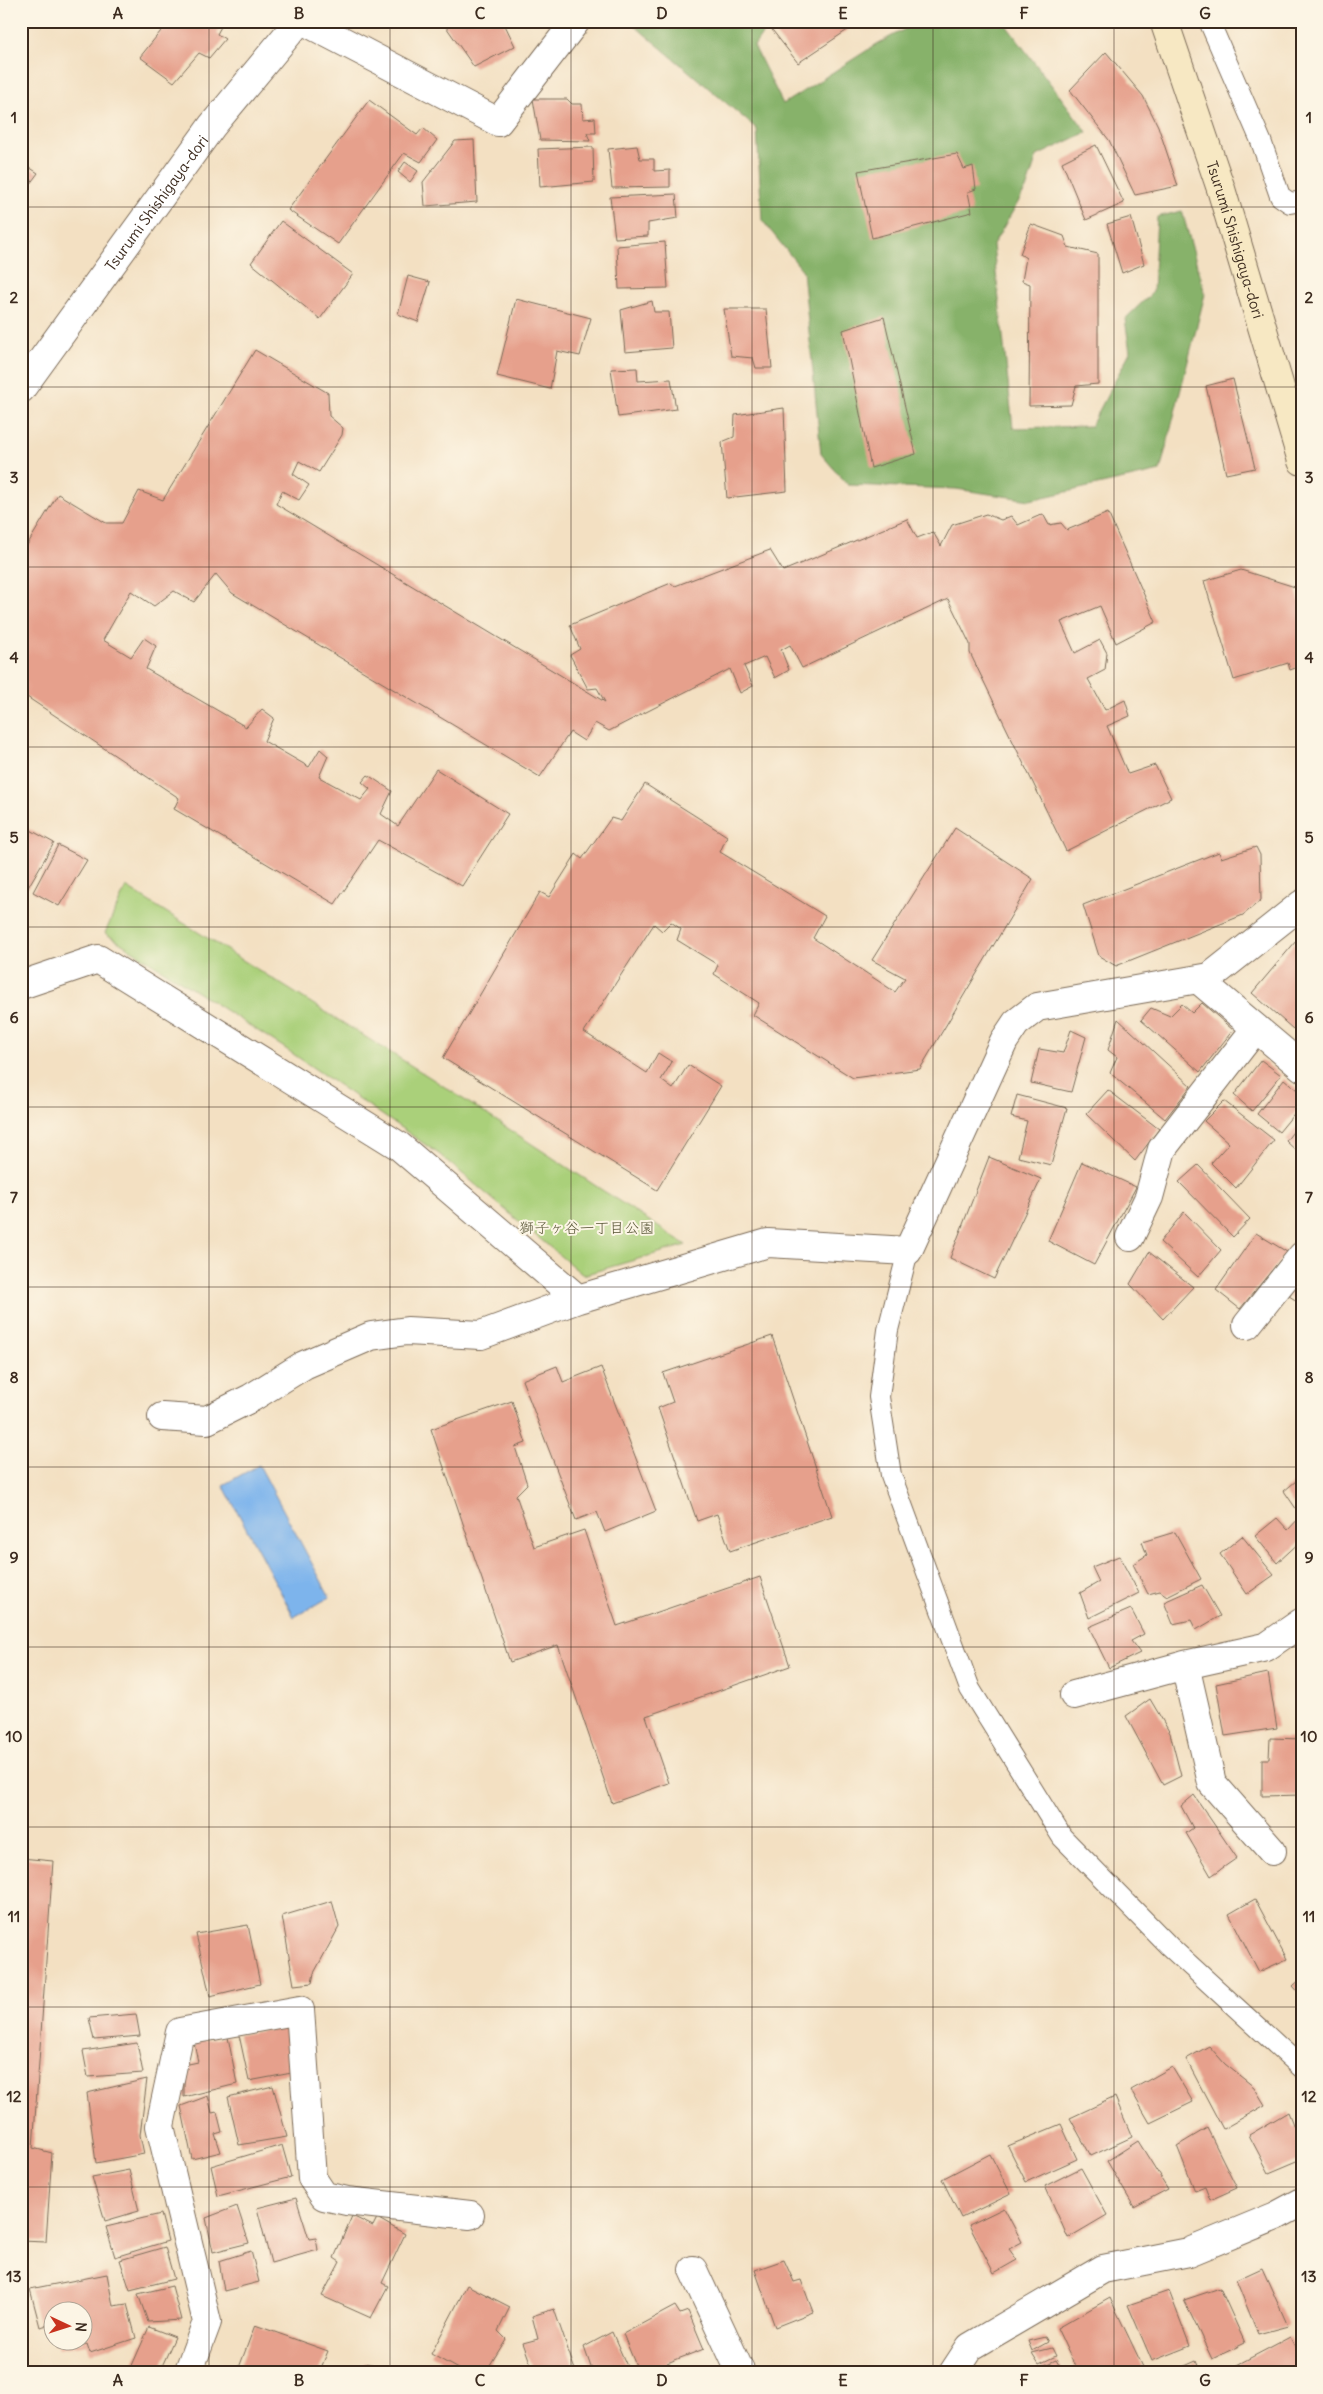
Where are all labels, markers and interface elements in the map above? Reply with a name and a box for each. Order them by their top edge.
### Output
text: A [113,3,123,23]
text: B [294,3,305,23]
text: C [475,3,486,23]
text: D [656,3,668,23]
text: E [838,3,848,23]
text: F [1019,3,1029,23]
text: G [1199,3,1211,23]
text: 1 [11,107,17,127]
text: 1 [1306,107,1312,127]
street label: Tsurumi Shishigaya-dori [100,131,212,275]
street label: Tsurumi Shishigaya-dori [1203,158,1268,320]
text: 2 [10,287,19,307]
text: 2 [1305,287,1314,307]
text: 3 [9,467,19,487]
text: 3 [1304,467,1314,487]
text: 4 [9,647,19,667]
text: 4 [1304,647,1314,667]
text: 5 [9,827,19,847]
text: 5 [1304,827,1314,847]
text: 6 [9,1007,19,1027]
text: 6 [1304,1007,1314,1027]
text: 7 [10,1187,18,1207]
text: 7 [1305,1187,1313,1207]
park label: 獅子ヶ谷一丁目公園 [519,1218,655,1237]
text: 8 [9,1367,19,1387]
text: 8 [1304,1367,1314,1387]
text: 9 [9,1547,19,1567]
text: 9 [1304,1547,1314,1567]
text: 10 [6,1726,22,1746]
text: 10 [1301,1726,1317,1746]
text: 11 [8,1906,20,1926]
text: 11 [1303,1906,1315,1926]
text: 12 [6,2086,22,2106]
text: 12 [1301,2086,1317,2106]
text: 13 [6,2266,22,2286]
text: 13 [1301,2266,1317,2286]
north arrow [42,2302,92,2352]
text: N [72,2321,90,2332]
text: A [113,2370,123,2390]
text: B [294,2370,305,2390]
text: C [475,2370,486,2390]
text: D [656,2370,668,2390]
text: E [838,2370,848,2390]
text: F [1019,2370,1029,2390]
text: G [1199,2370,1211,2390]

